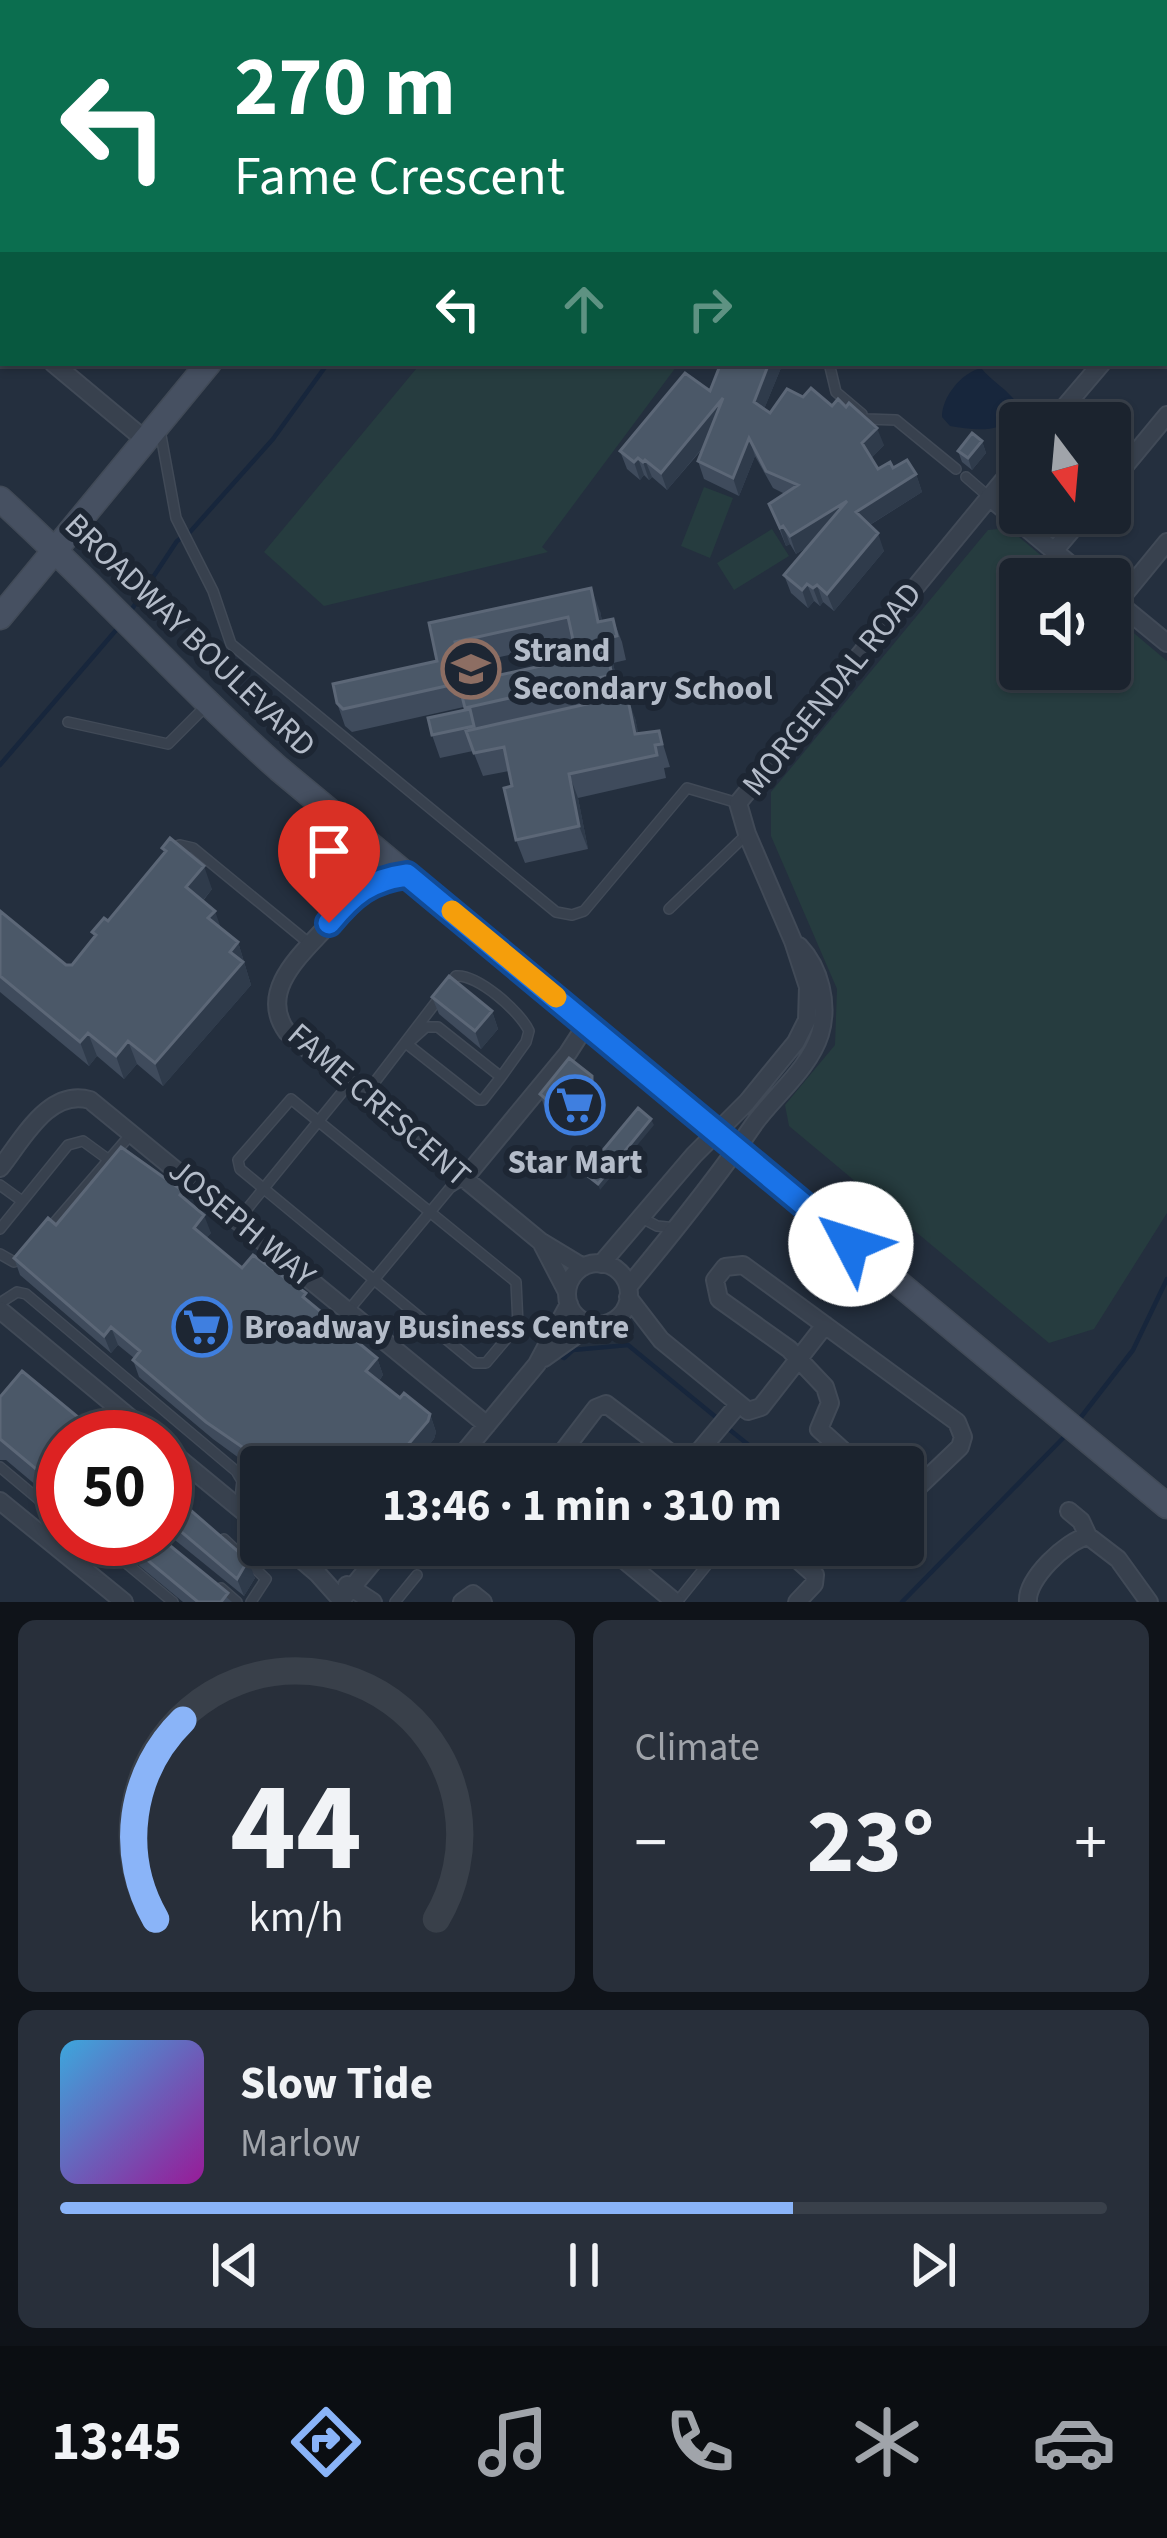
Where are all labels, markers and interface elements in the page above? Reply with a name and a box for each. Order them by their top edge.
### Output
text: 270 m [234,28,456,148]
icon: left [36,48,192,204]
text: Fame Crescent [234,139,565,216]
icon: left [425,276,491,342]
icon: ahead [551,276,617,342]
icon: right [677,276,743,342]
north arrow [999,402,1131,534]
map controls [999,402,1131,690]
street label: BROADWAY BOULEVARD [54,502,326,768]
button: sound [999,558,1131,690]
street label: MORGENDAL ROAD [731,572,933,806]
place label: Strand Secondary School [513,627,773,712]
school or university icon: Strand Secondary School [440,638,502,700]
pin [278,800,380,923]
icon: arrive [296,818,362,884]
street label: FAME CRESCENT [277,1012,481,1198]
supermarket icon: Star Mart [544,1074,606,1136]
place label: Star Mart [508,1139,643,1186]
street label: JOSEPH WAY [158,1148,326,1299]
position arrow [788,1181,914,1307]
supermarket icon: Broadway Business Centre [171,1296,233,1358]
place label: Broadway Business Centre [244,1304,629,1351]
speed limit sign: 50 [36,1410,192,1566]
text: 13:46 · 1 min · 310 m [382,1474,782,1538]
text: Climate [635,1720,760,1776]
text: 44 [230,1740,362,1918]
text: 23° [807,1779,935,1907]
text: − [635,1796,667,1890]
text: + [1074,1796,1107,1890]
text: km/h [249,1887,344,1948]
text: Slow Tide [240,2052,433,2116]
text: Marlow [240,2116,361,2172]
icon: previous [202,2232,268,2298]
icon: pause [551,2232,617,2298]
icon: next [900,2232,966,2298]
icon: directions [284,2400,368,2484]
icon: music [471,2400,555,2484]
icon: phone [658,2400,742,2484]
icon: climate [845,2400,929,2484]
icon: car [1032,2400,1116,2484]
text: 13:45 [51,2404,182,2481]

